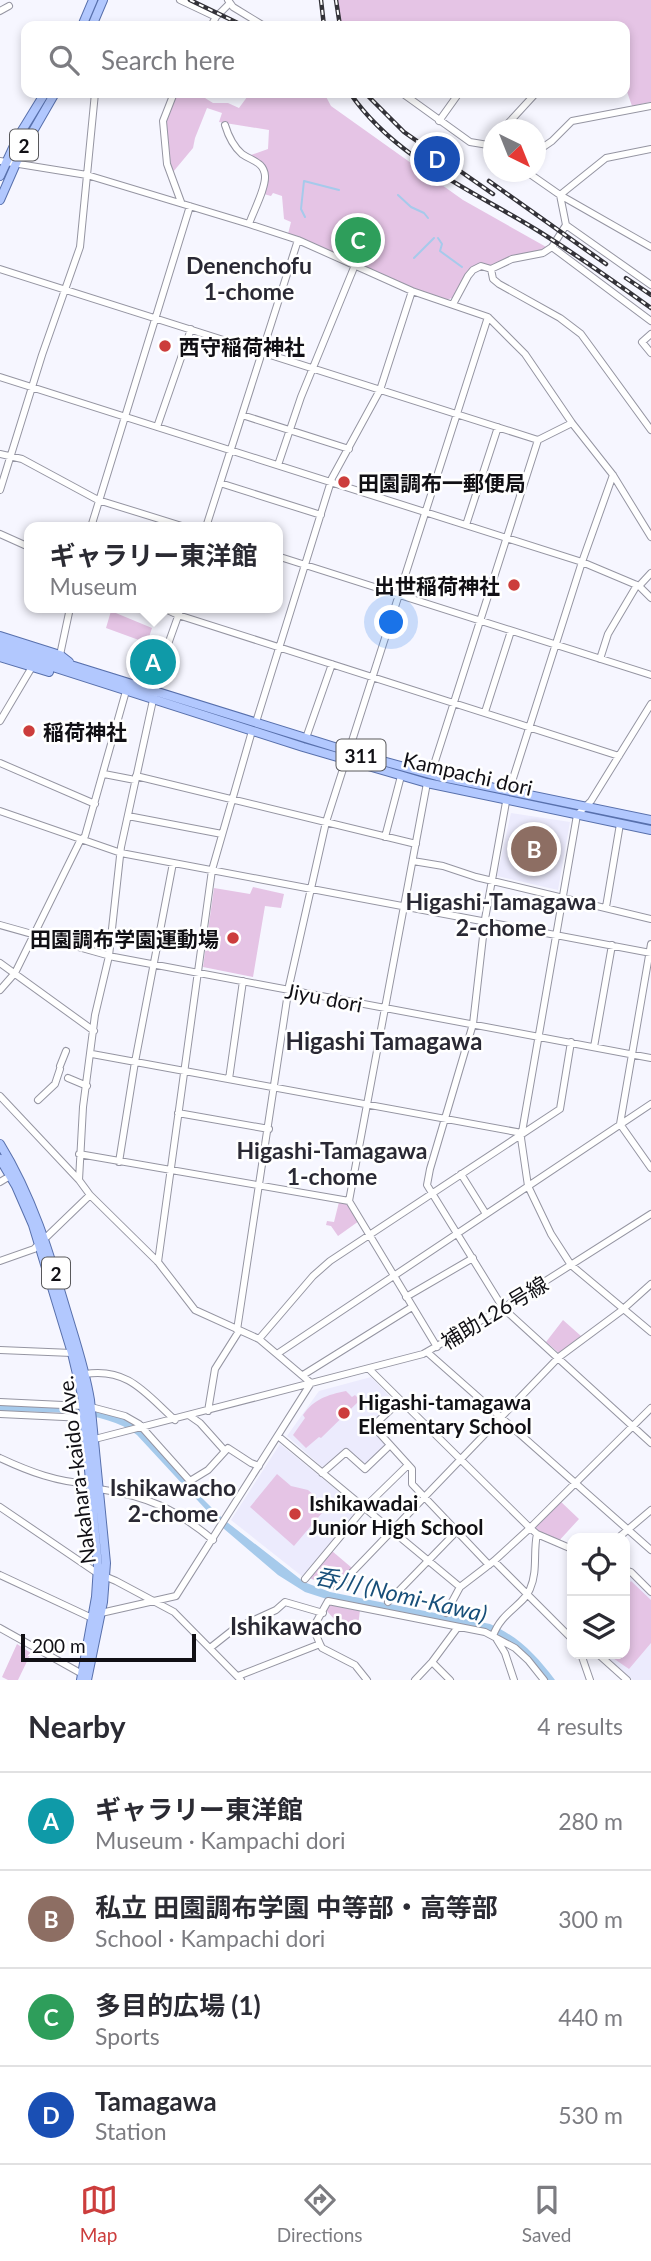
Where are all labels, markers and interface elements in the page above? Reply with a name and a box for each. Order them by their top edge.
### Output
search box [21,21,630,98]
icon: search [45,41,83,79]
text: Search here [101,44,235,76]
north arrow [483,119,546,182]
road number: 2 [10,130,38,160]
pin: D [414,133,460,185]
pin: C [335,214,381,266]
district label: Denenchofu 1-chome [186,251,312,305]
place label: 西守稲荷神社 [179,334,305,359]
marker: 西守稲荷神社 [157,338,173,354]
place label: 田園調布一郵便局 [358,470,526,495]
marker: 田園調布一郵便局 [336,474,352,490]
popup [24,522,283,613]
text: ギャラリー東洋館 [49,539,258,571]
text: Museum [49,572,137,600]
place label: 出世稲荷神社 [374,573,500,598]
marker: 出世稲荷神社 [506,577,522,593]
your location [374,605,408,639]
pin: A [130,636,176,688]
place label: 稲荷神社 [43,719,127,744]
marker: 稲荷神社 [21,723,37,739]
road number: 311 [336,740,386,770]
street label: Kampachi dori [401,746,535,800]
pin: B [511,823,557,875]
district label: Higashi-Tamagawa 2-chome [406,887,596,941]
place label: 田園調布学園運動場 [30,926,219,951]
marker: 田園調布学園運動場 [225,930,241,946]
street label: Jiyu dori [283,977,365,1017]
district label: Higashi Tamagawa [286,1026,482,1055]
district label: Higashi-Tamagawa 1-chome [237,1136,427,1190]
road number: 2 [42,1258,70,1288]
street label: 補助126号線 [436,1270,552,1354]
street label: Nakahara-kaido Ave. [52,1374,100,1566]
place label: Higashi-tamagawa Elementary School [358,1389,532,1438]
marker: Higashi-tamagawa Elementary School [336,1405,352,1421]
district label: Ishikawacho 2-chome [110,1473,236,1527]
place label: Ishikawadai Junior High School [309,1490,484,1539]
marker: Ishikawadai Junior High School [287,1506,303,1522]
map controls [567,1533,630,1659]
button: locate [567,1533,630,1596]
water label: 呑川 (Nomi-Kawa) [312,1561,490,1627]
button: layers [567,1596,630,1659]
district label: Ishikawacho [230,1611,362,1640]
scale bar [21,1631,196,1663]
text: 200 m [32,1634,86,1657]
text: Nearby [28,1708,126,1744]
text: 4 results [537,1712,623,1740]
text: ギャラリー東洋館 [95,1793,303,1825]
text: A [43,1807,59,1835]
text: 280 m [558,1807,623,1835]
text: Museum · Kampachi dori [95,1826,345,1854]
text: 私立 田園調布学園 中等部・高等部 [95,1891,498,1923]
text: B [43,1905,59,1933]
text: 300 m [558,1905,623,1933]
text: School · Kampachi dori [95,1924,325,1952]
text: 多目的広場 (1) [95,1989,261,2021]
text: C [43,2003,59,2031]
text: 440 m [558,2003,623,2031]
text: Sports [95,2022,160,2050]
text: Tamagawa [95,2085,217,2117]
text: D [42,2101,60,2129]
text: 530 m [558,2101,623,2129]
text: Station [95,2117,167,2145]
tab: Map [80,2181,118,2246]
tab: Directions [277,2181,363,2246]
tab: Saved [522,2181,571,2246]

